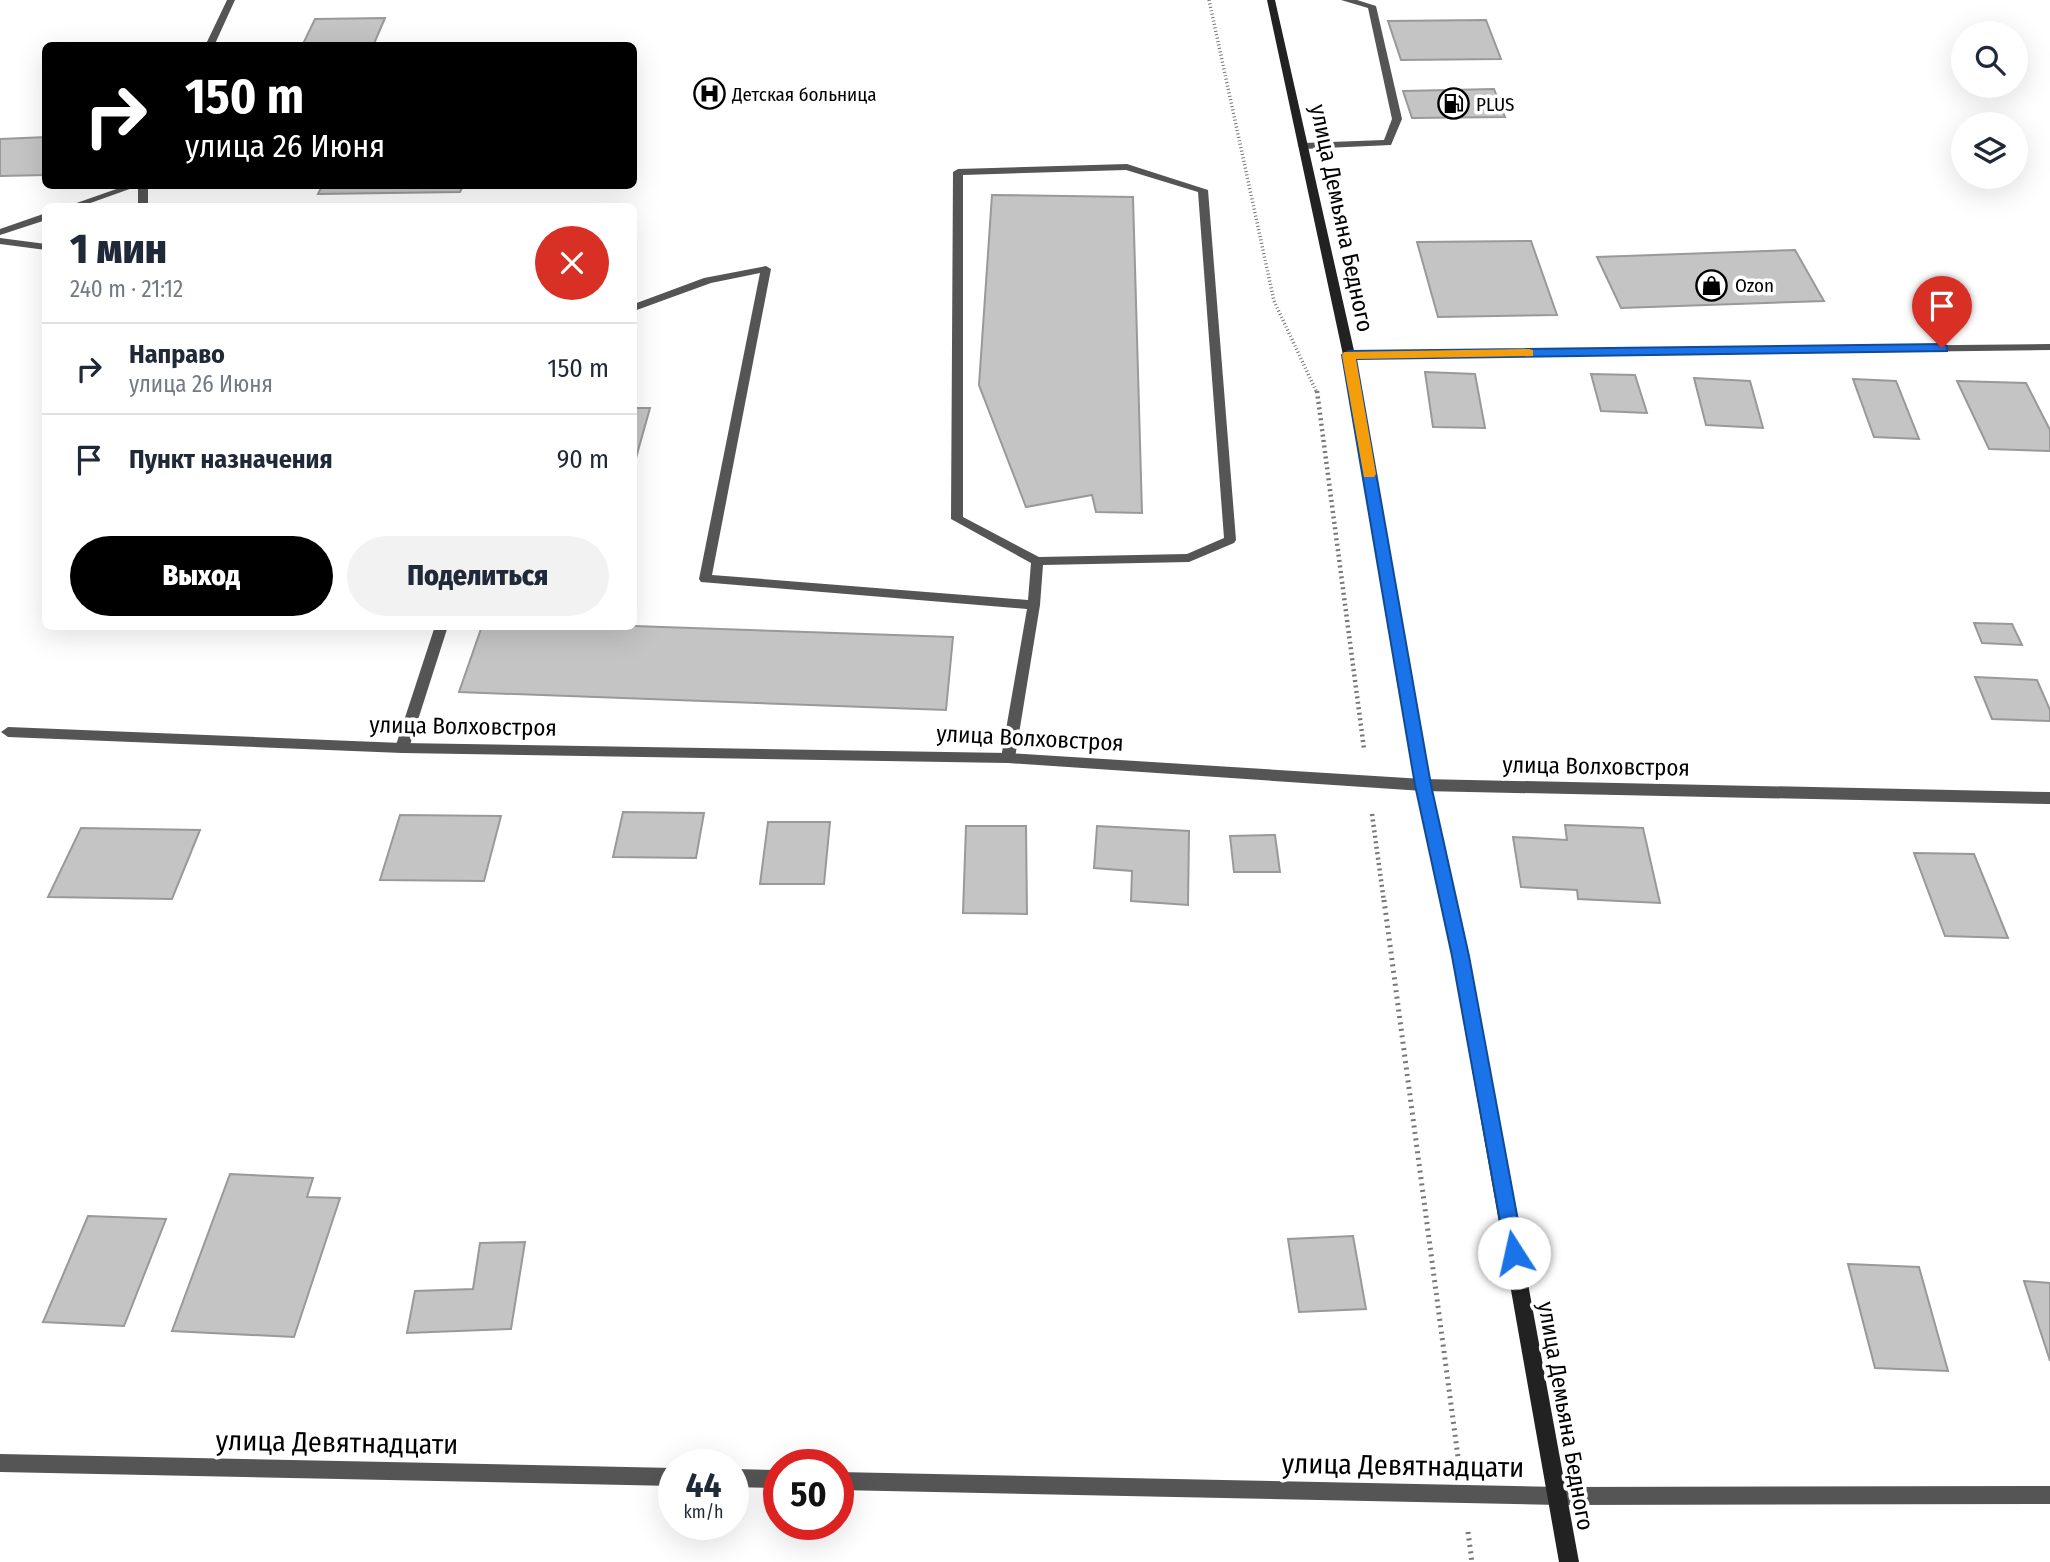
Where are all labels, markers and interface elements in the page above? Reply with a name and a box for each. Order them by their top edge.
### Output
map controls [1951,21,2028,189]
button: search [1951,21,2028,98]
text: 150 m [185,67,304,126]
icon: right [70,70,161,161]
hospital icon: Детская больница [692,77,726,111]
place label: Детская больница [731,83,877,106]
fuel station icon: PLUS [1436,87,1470,121]
place label: PLUS [1476,93,1514,116]
street label: улица Демьяна Бедного [1304,102,1380,334]
button: layers [1951,112,2028,189]
text: улица 26 Июня [185,127,385,165]
text: 1 мин [70,224,167,274]
button: close [535,226,609,300]
shop icon: Ozon [1695,268,1729,302]
place label: Ozon [1735,274,1774,297]
text: 240 m · 21:12 [70,275,183,303]
pin [1912,276,1972,348]
icon: arrive [1923,287,1961,325]
text: Направо [129,339,225,370]
icon: right [70,350,108,388]
text: 150 m [547,353,609,384]
text: улица 26 Июня [129,370,273,398]
icon: arrive [70,441,108,479]
text: Пункт назначения [129,444,333,475]
text: 90 m [557,444,609,475]
button: Выход [70,536,333,616]
button: Поделиться [347,536,609,616]
street label: улица Волховстроя [369,710,557,742]
street label: улица Волховстроя [936,719,1124,757]
street label: улица Волховстроя [1502,750,1690,782]
position arrow [1477,1216,1551,1290]
street label: улица Демьяна Бедного [1532,1299,1600,1533]
street label: улица Девятнадцати [215,1424,459,1461]
street label: улица Девятнадцати [1281,1447,1525,1484]
speed limit sign: 50 [763,1449,854,1540]
text: 44 [686,1464,721,1506]
text: km/h [683,1501,724,1523]

